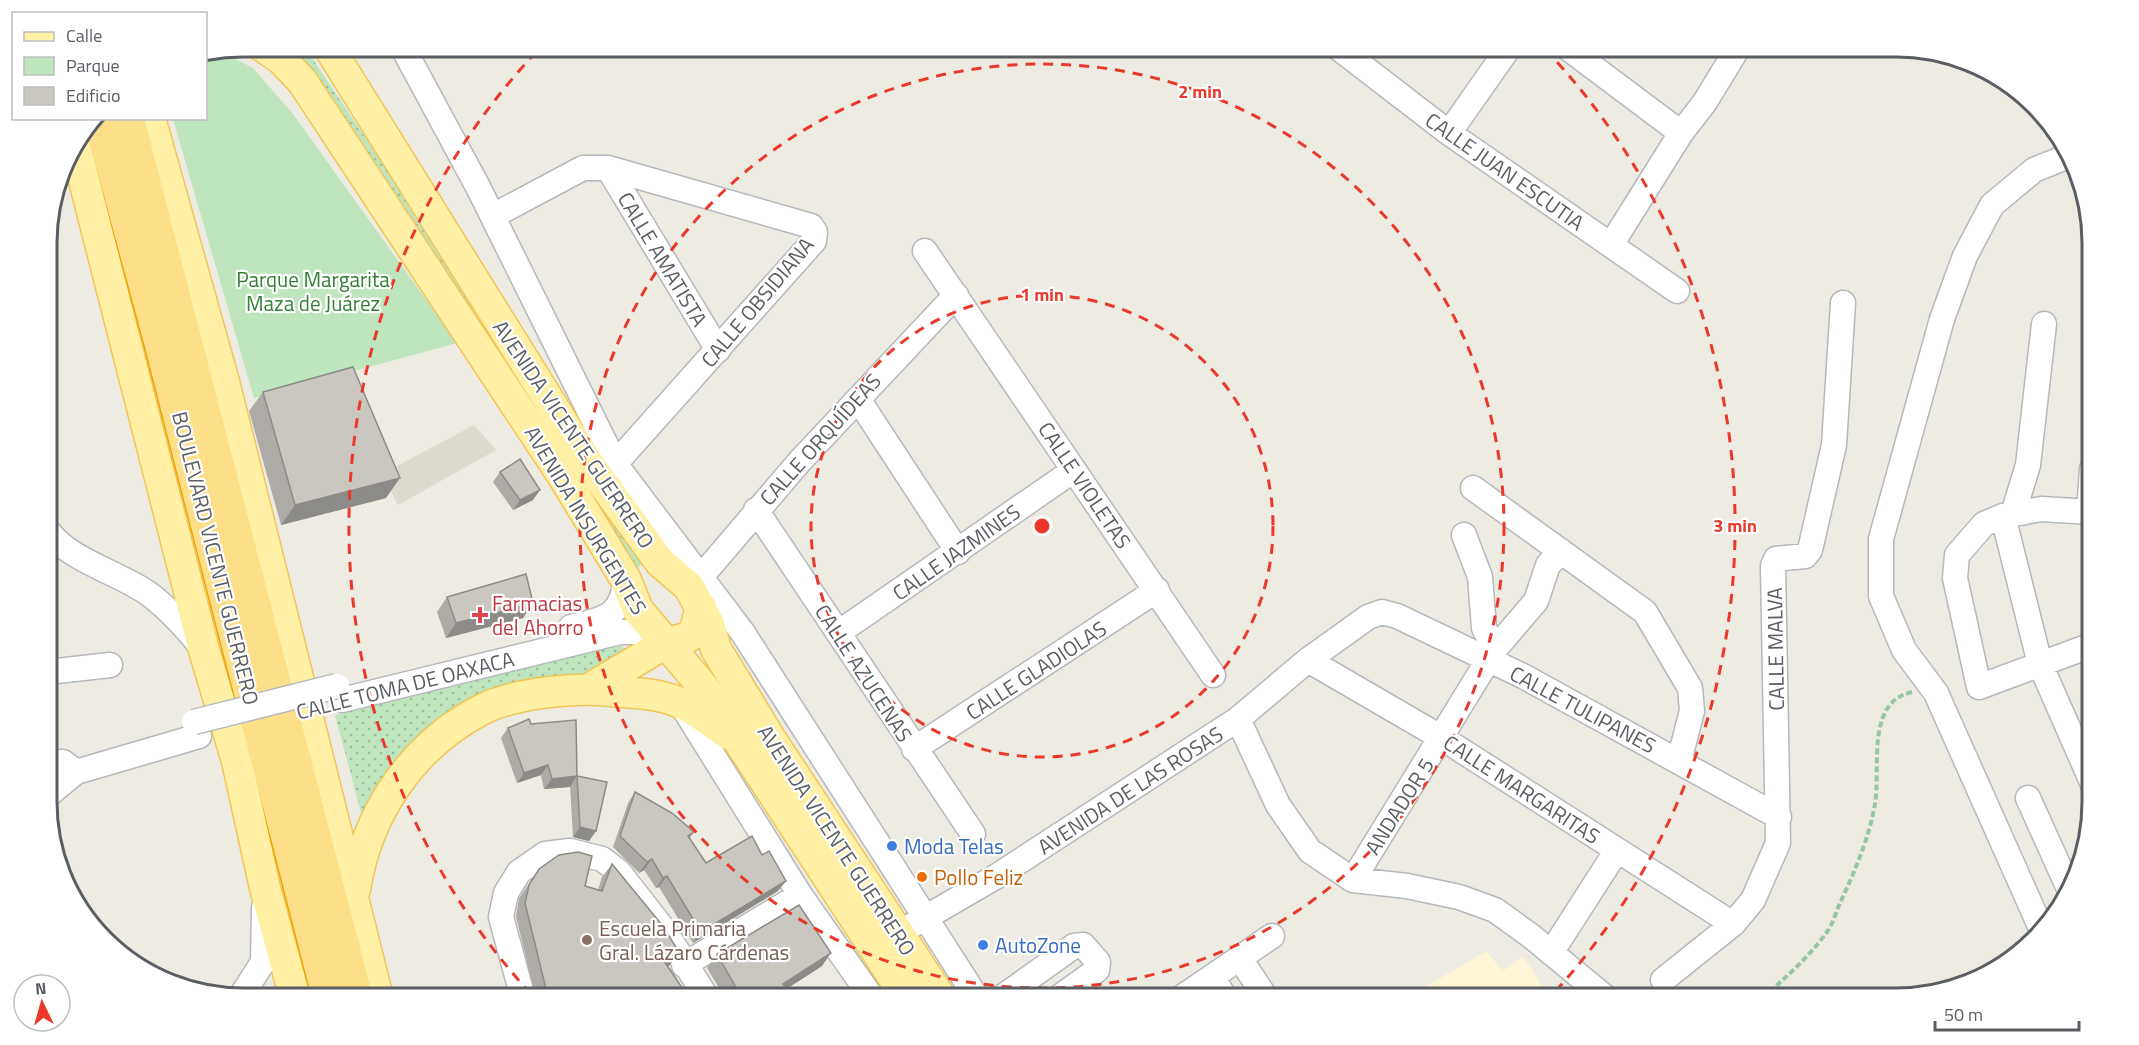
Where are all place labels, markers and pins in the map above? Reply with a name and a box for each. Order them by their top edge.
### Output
centre of rings [1032,516,1052,536]
place label: Farmacias del Ahorro [492,587,583,643]
marker: Farmacias del Ahorro [473,608,487,622]
place label: Moda Telas [904,830,1004,862]
marker: Moda Telas [885,839,899,853]
place label: Pollo Feliz [934,861,1023,893]
marker: Pollo Feliz [915,870,929,884]
place label: Escuela Primaria Gral. Lázaro Cárdenas [599,912,789,968]
place label: AutoZone [995,929,1081,961]
marker: Escuela Primaria Gral. Lázaro Cárdenas [580,933,594,947]
marker: AutoZone [976,938,990,952]

